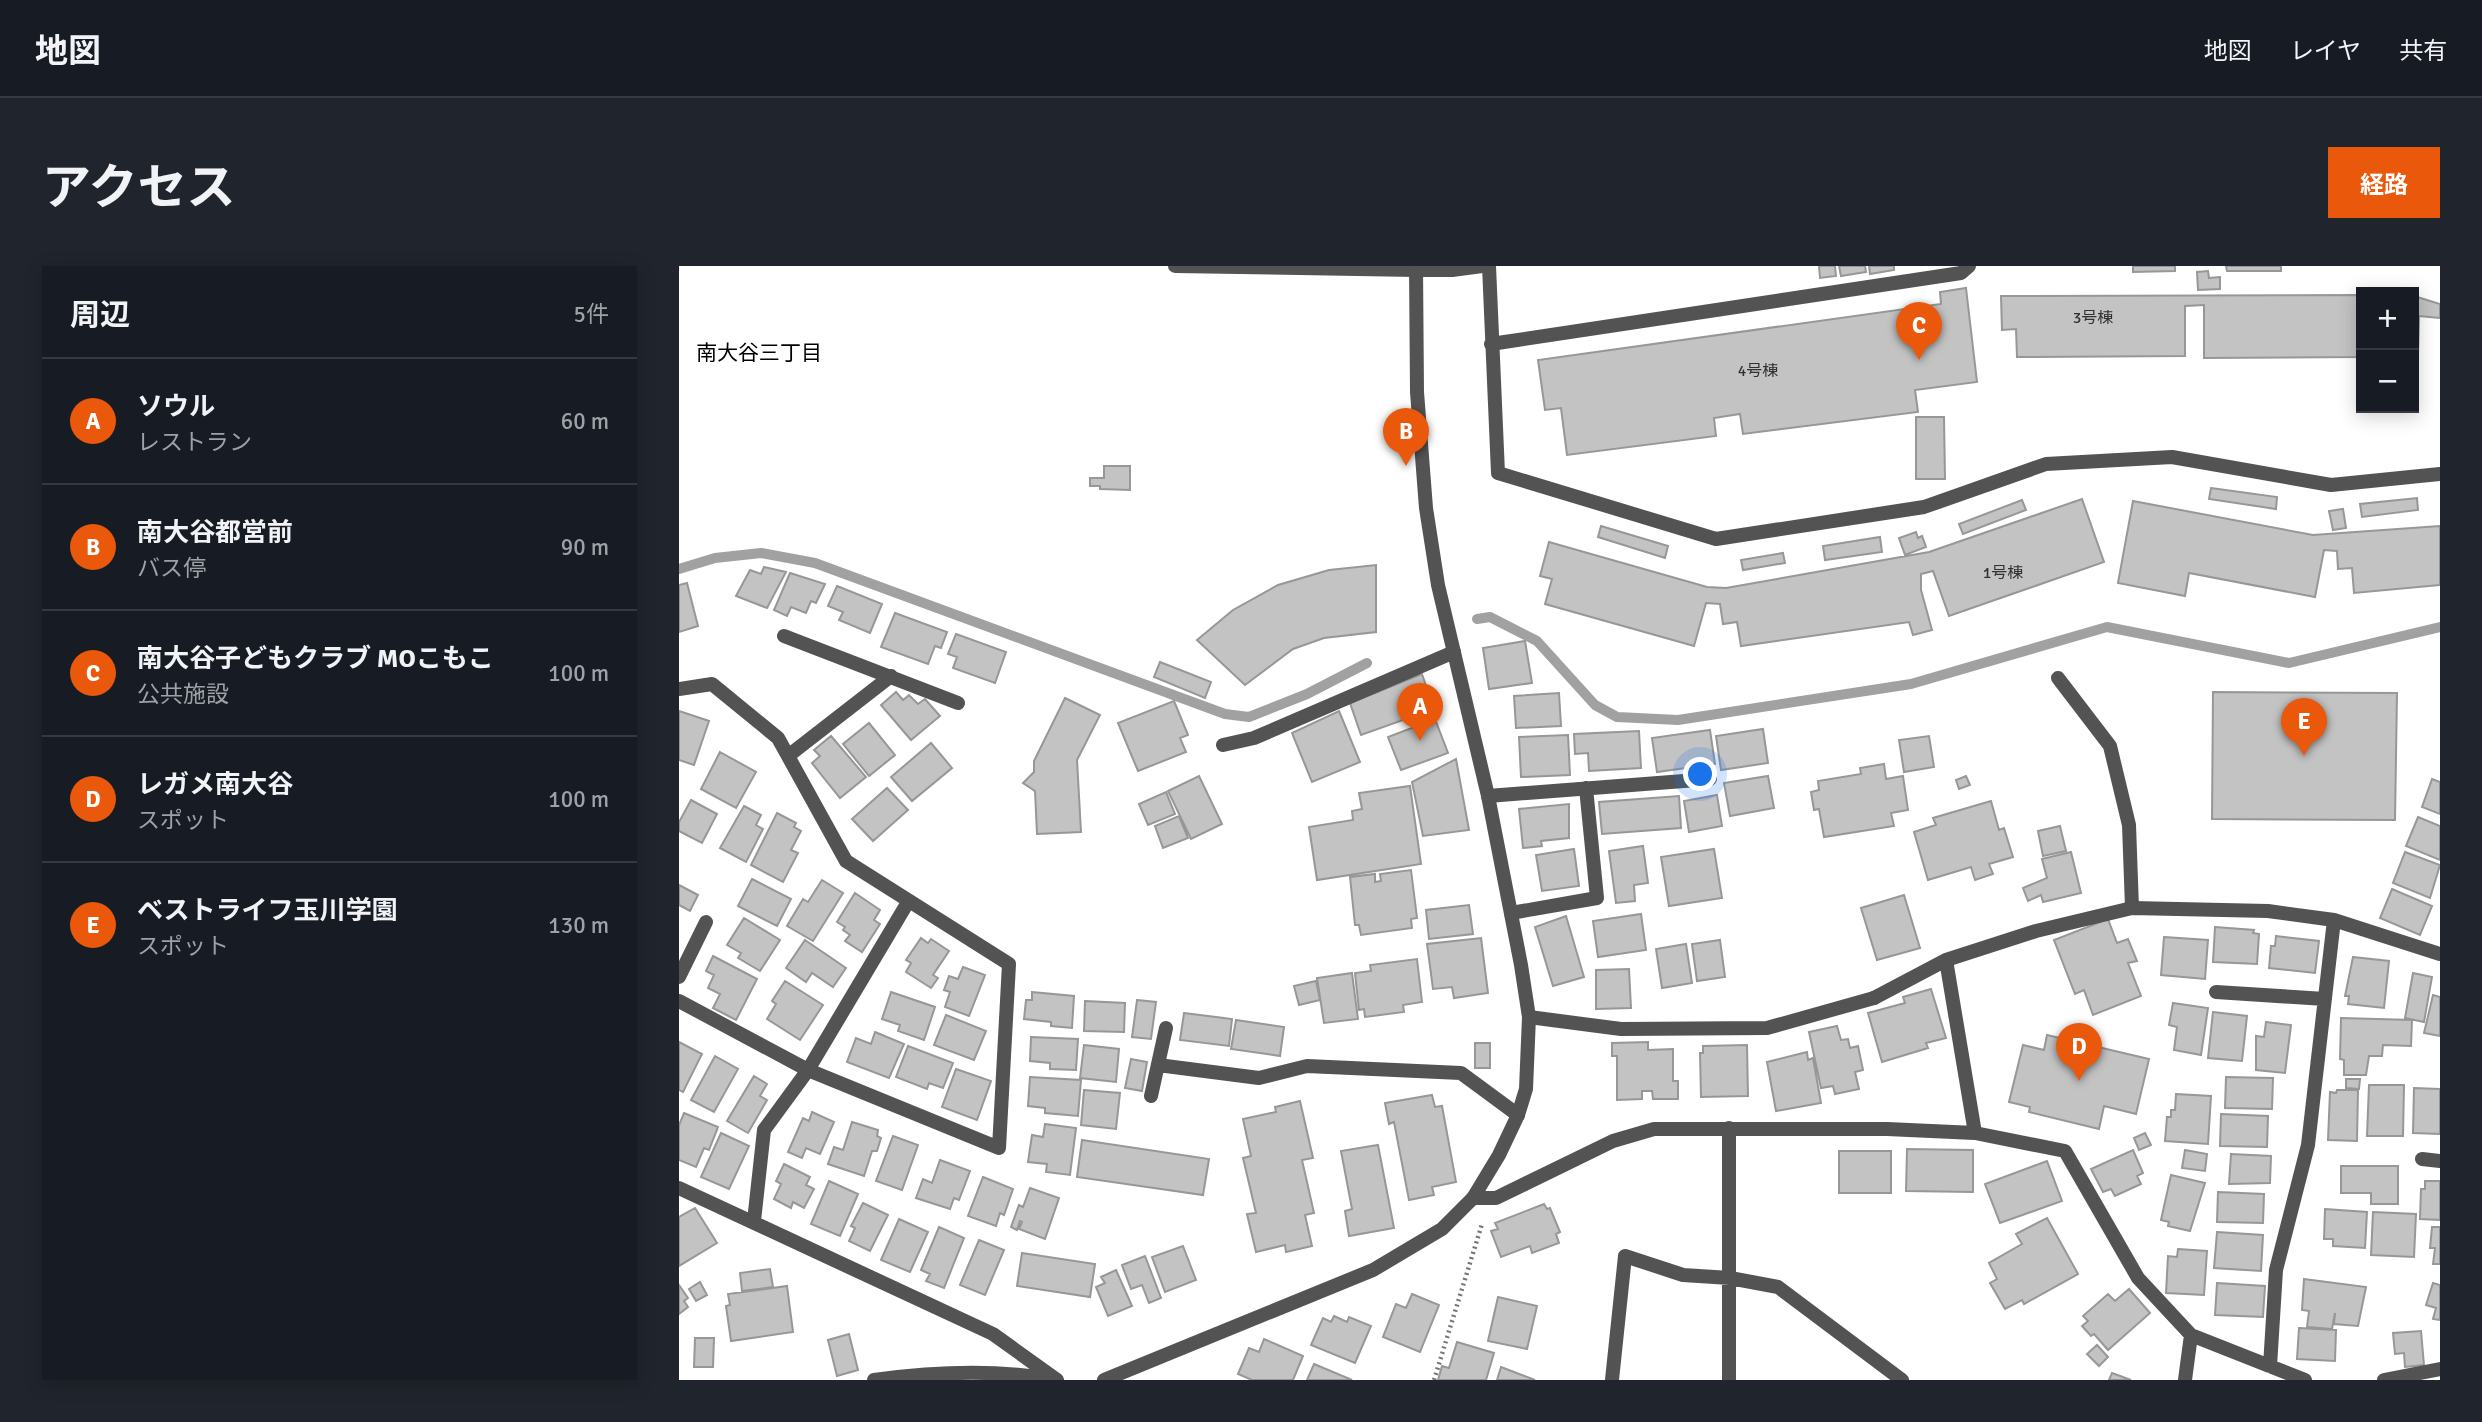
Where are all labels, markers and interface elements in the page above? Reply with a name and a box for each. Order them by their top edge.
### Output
text: 地図 [35,31,101,72]
text: 地図 [2204,36,2252,66]
text: レイヤ [2290,36,2361,66]
text: 共有 [2399,36,2447,66]
button: 経路 [2328,147,2440,218]
text: アクセス [42,158,236,218]
map controls [2356,287,2419,413]
button: + [2356,287,2419,350]
text: 周辺 [70,297,130,334]
text: 5件 [574,300,609,329]
pin: C [1896,302,1942,360]
house number: 3号棟 [2073,308,2113,328]
district label: 南大谷三丁目 [696,340,822,366]
button: − [2356,350,2419,413]
house number: 4号棟 [1738,361,1778,381]
text: ソウル [137,391,215,423]
text: A [86,407,100,436]
text: 60 m [561,407,609,436]
pin: B [1383,408,1429,466]
text: レストラン [137,428,252,457]
text: 南大谷都営前 [137,517,293,549]
text: B [86,533,100,562]
text: 90 m [561,533,609,562]
text: バス停 [137,554,206,583]
house number: 1号棟 [1983,563,2023,583]
text: 南大谷子どもクラブ MOこもこ [137,643,494,675]
text: C [86,659,100,688]
text: 100 m [548,659,609,688]
text: 公共施設 [137,680,229,709]
pin: A [1397,683,1443,741]
pin: E [2281,698,2327,756]
your location [1683,757,1717,791]
text: レガメ南大谷 [137,769,293,801]
text: D [85,785,101,814]
text: 100 m [548,785,609,814]
text: スポット [137,806,229,835]
text: ベストライフ玉川学園 [137,895,398,927]
text: E [86,911,100,940]
text: 130 m [548,911,609,940]
text: スポット [137,932,229,961]
pin: D [2056,1023,2102,1081]

